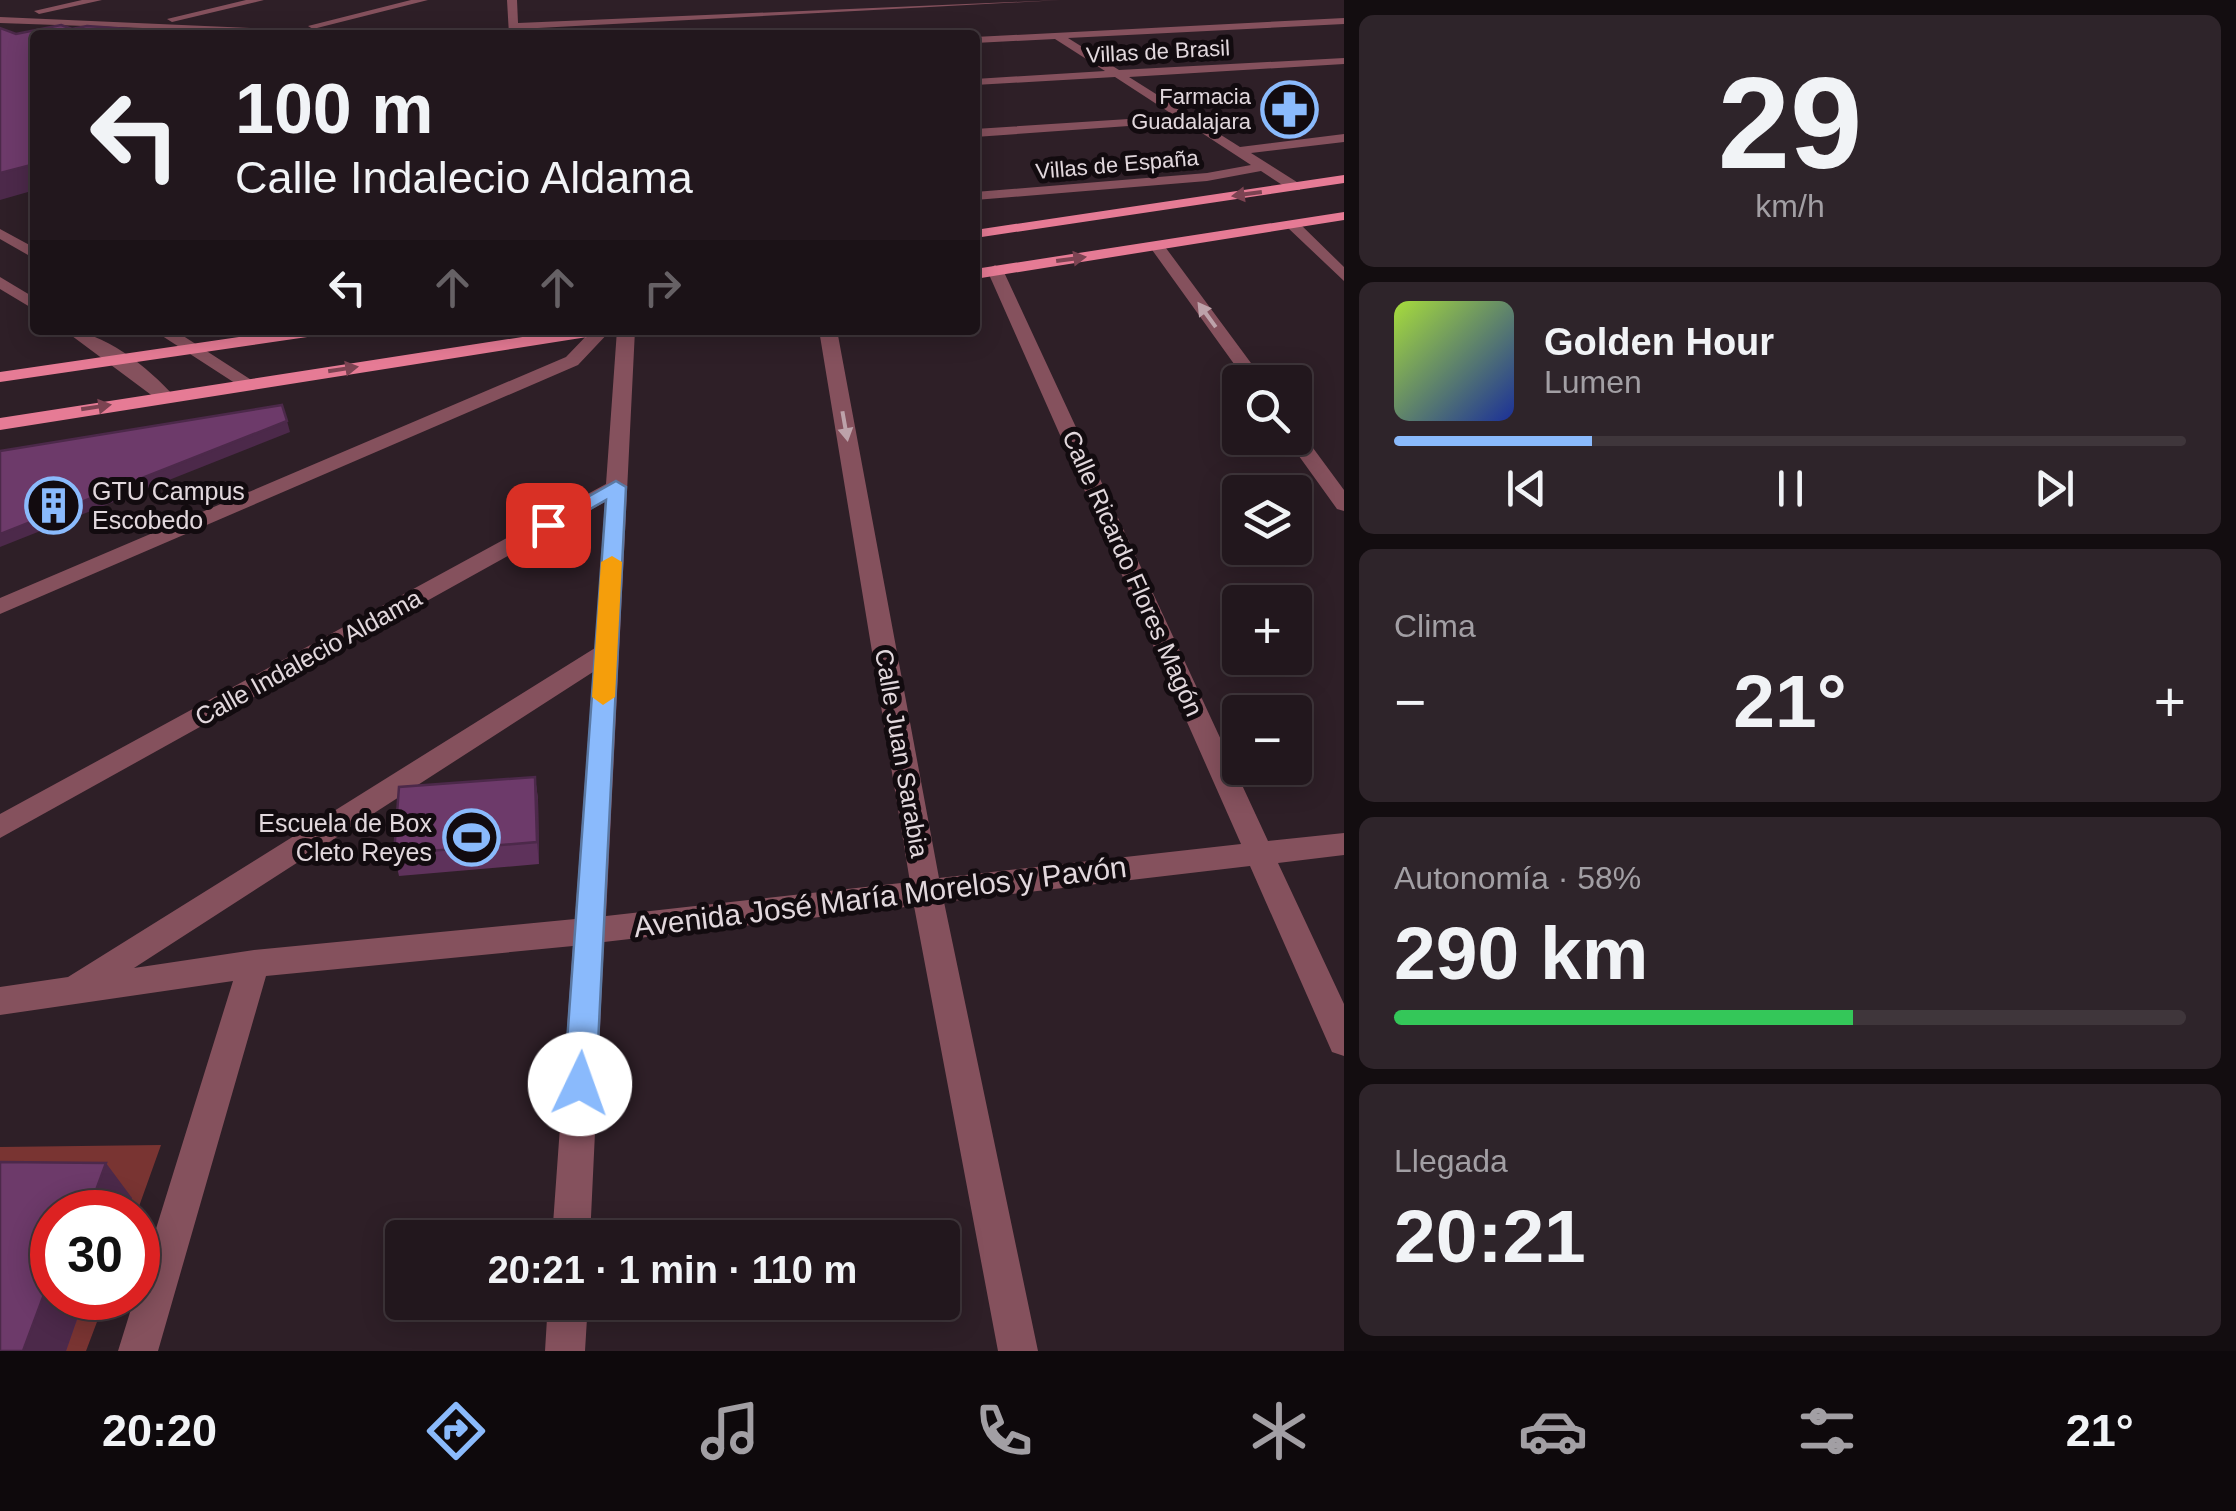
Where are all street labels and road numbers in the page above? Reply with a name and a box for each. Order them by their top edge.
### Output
street label: Villas de Brasil [1086,35,1231,68]
street label: Villas de España [1035,145,1200,184]
street label: Calle Ricardo Flores Magón [1057,426,1209,720]
street label: Calle Indalecio Aldama [190,583,426,731]
street label: Calle Juan Sarabia [870,647,934,860]
street label: Avenida José María Morelos y Pavón [632,850,1128,943]

